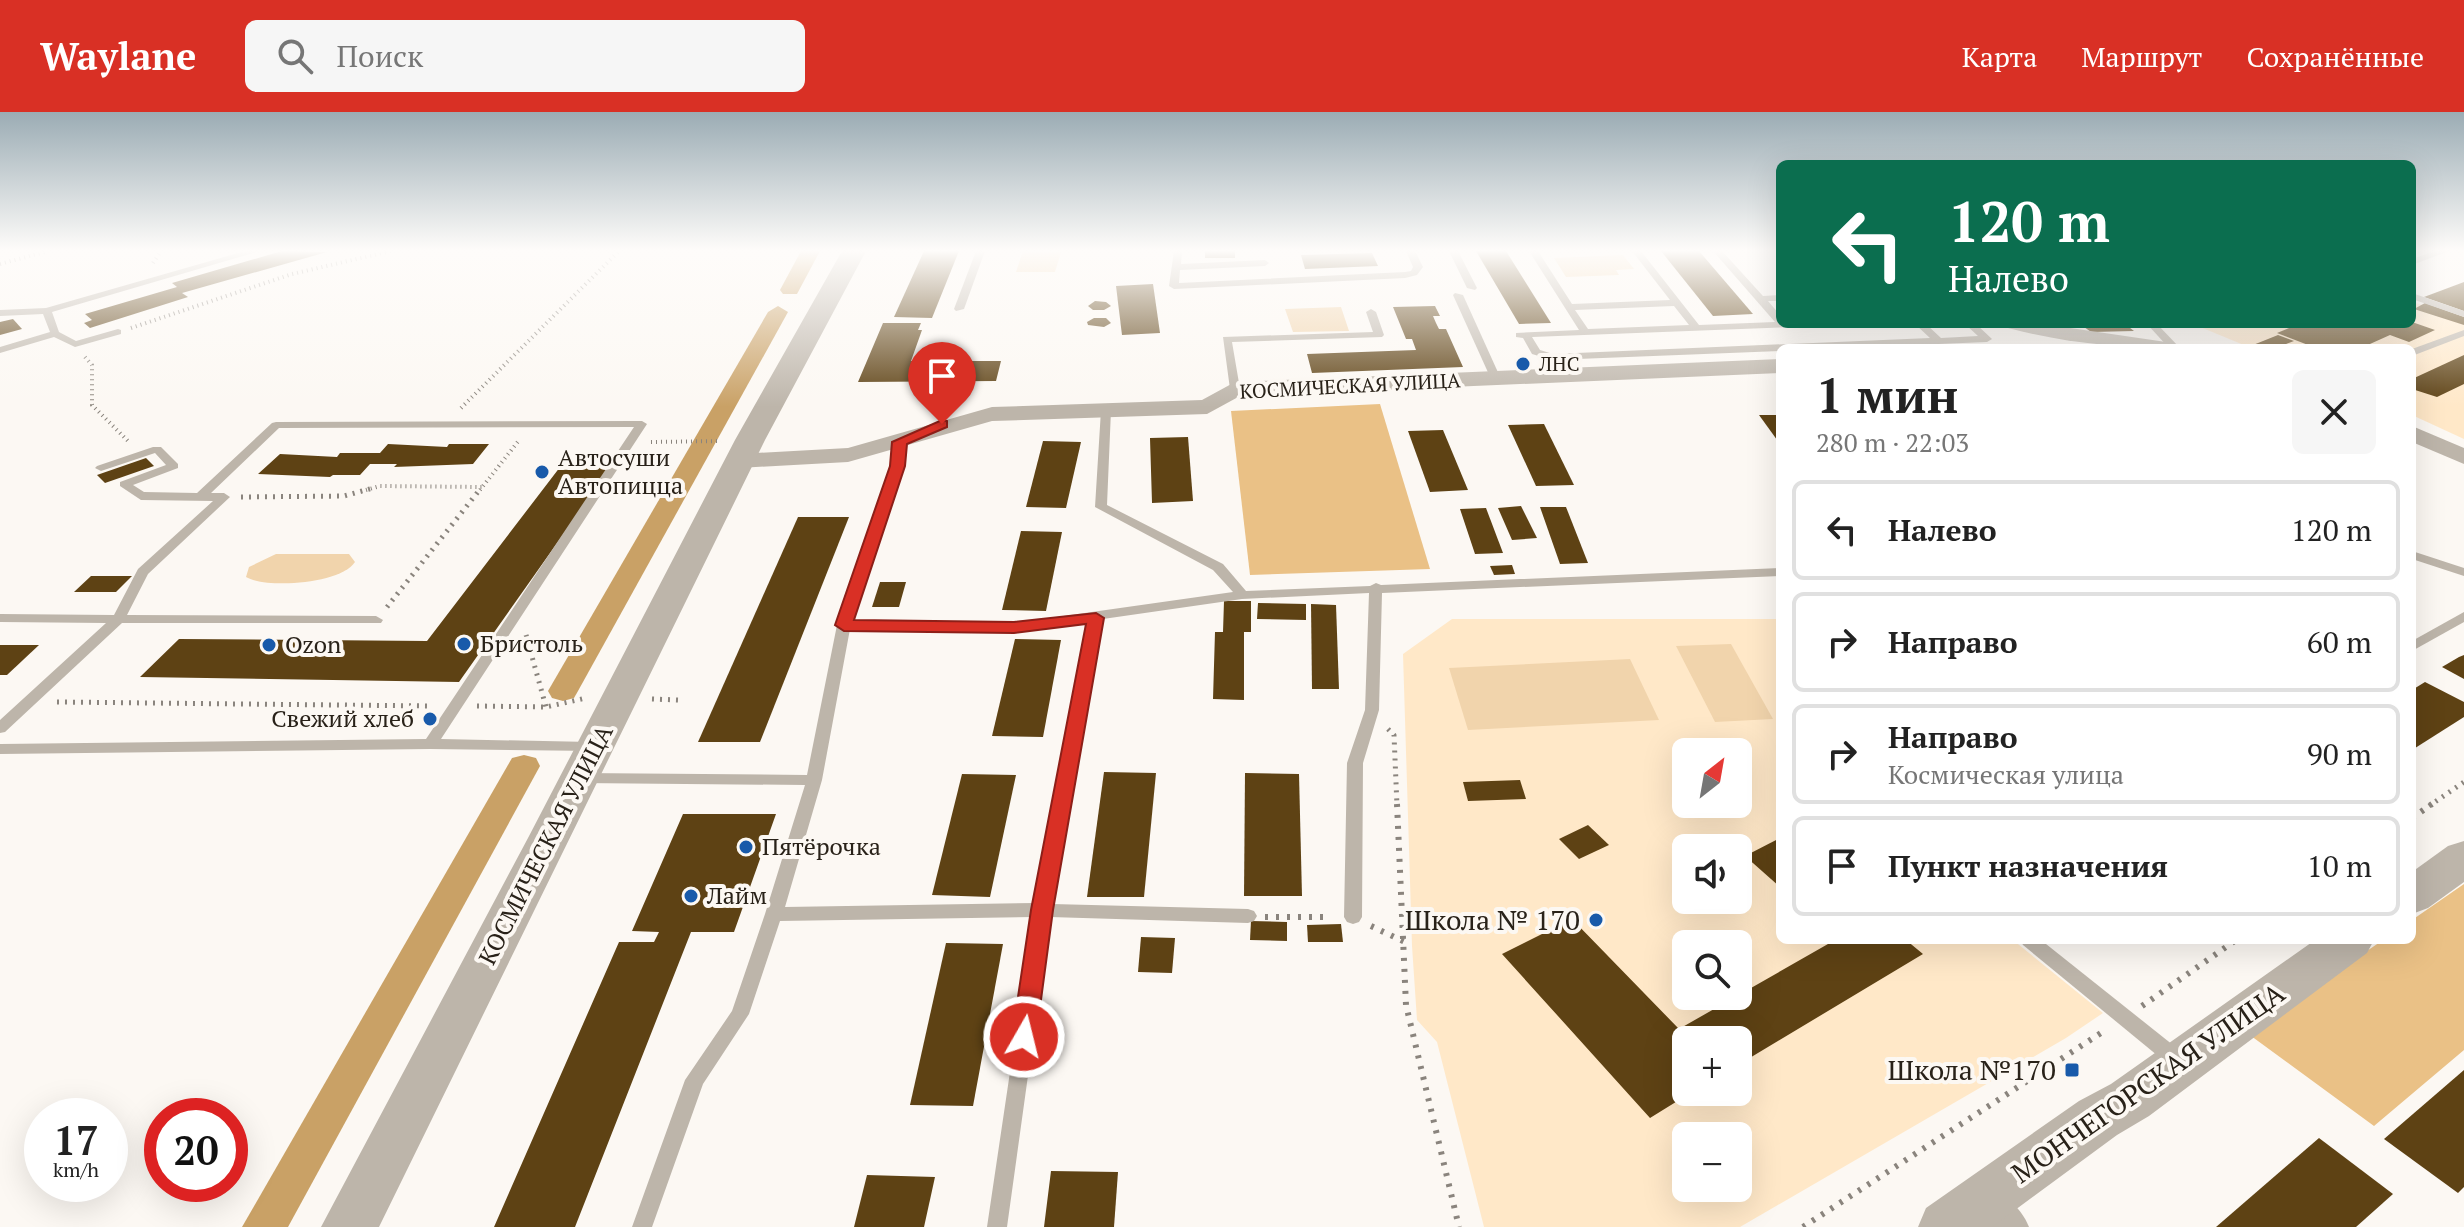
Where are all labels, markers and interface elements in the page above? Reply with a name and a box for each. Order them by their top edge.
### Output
search box [245,20,805,92]
text: Waylane [40,31,197,81]
icon: search [273,34,317,78]
text: Поиск [337,36,423,76]
text: Карта [1962,38,2037,75]
text: Маршрут [2081,38,2203,75]
text: Сохранённые [2247,38,2424,75]
text: 120 m [1948,184,2110,258]
icon: left [1816,192,1920,296]
text: Налево [1948,255,2069,302]
pin [908,342,976,424]
place label: ЛНС [1538,350,1580,377]
icon: arrive [920,354,964,398]
marker: ЛНС [1514,355,1532,373]
text: 1 мин [1816,363,1958,427]
street label: КОСМИЧЕСКАЯ УЛИЦА [1239,366,1461,405]
button: close [2292,370,2376,454]
text: 280 m · 22:03 [1816,425,1969,459]
place label: Автосуши Автопицца [558,441,683,501]
marker: Автосуши Автопицца [533,463,551,481]
icon: left [1820,508,1864,552]
text: Налево [1888,510,1997,550]
text: 120 m [2291,510,2372,550]
icon: right [1820,620,1864,664]
text: Направо [1888,622,2018,662]
text: 60 m [2307,622,2372,662]
place label: Бристоль [480,627,583,659]
place label: Ozon [285,628,341,660]
marker: Бристоль [455,635,473,653]
marker: Ozon [260,636,278,654]
place label: Свежий хлеб [271,702,414,734]
marker: Свежий хлеб [421,710,439,728]
text: Направо [1888,717,2018,757]
street label: КОСМИЧЕСКАЯ УЛИЦА [471,719,620,970]
icon: right [1820,732,1864,776]
text: 90 m [2307,734,2372,774]
north arrow [1672,738,1752,818]
map controls [1672,738,1752,1202]
text: Космическая улица [1888,757,2124,791]
place label: Пятёрочка [762,830,881,862]
button: sound [1672,834,1752,914]
marker: Пятёрочка [737,838,755,856]
icon: arrive [1820,844,1864,888]
text: Пункт назначения [1888,846,2168,886]
text: 10 m [2307,846,2372,886]
place label: Лайм [706,879,767,911]
marker: Лайм [682,887,700,905]
place label: Школа № 170 [1405,901,1580,938]
marker: Школа № 170 [1587,911,1605,929]
button: search [1672,930,1752,1010]
street label: МОНЧЕГОРСКАЯ УЛИЦА [2004,974,2292,1191]
position arrow [982,995,1066,1079]
button: + [1672,1026,1752,1106]
place label: Школа №170 [1888,1051,2056,1088]
marker: Школа №170 [2063,1061,2081,1079]
speed limit sign: 20 [144,1098,248,1202]
text: 17 [53,1113,99,1166]
button: − [1672,1122,1752,1202]
text: km/h [53,1156,99,1183]

